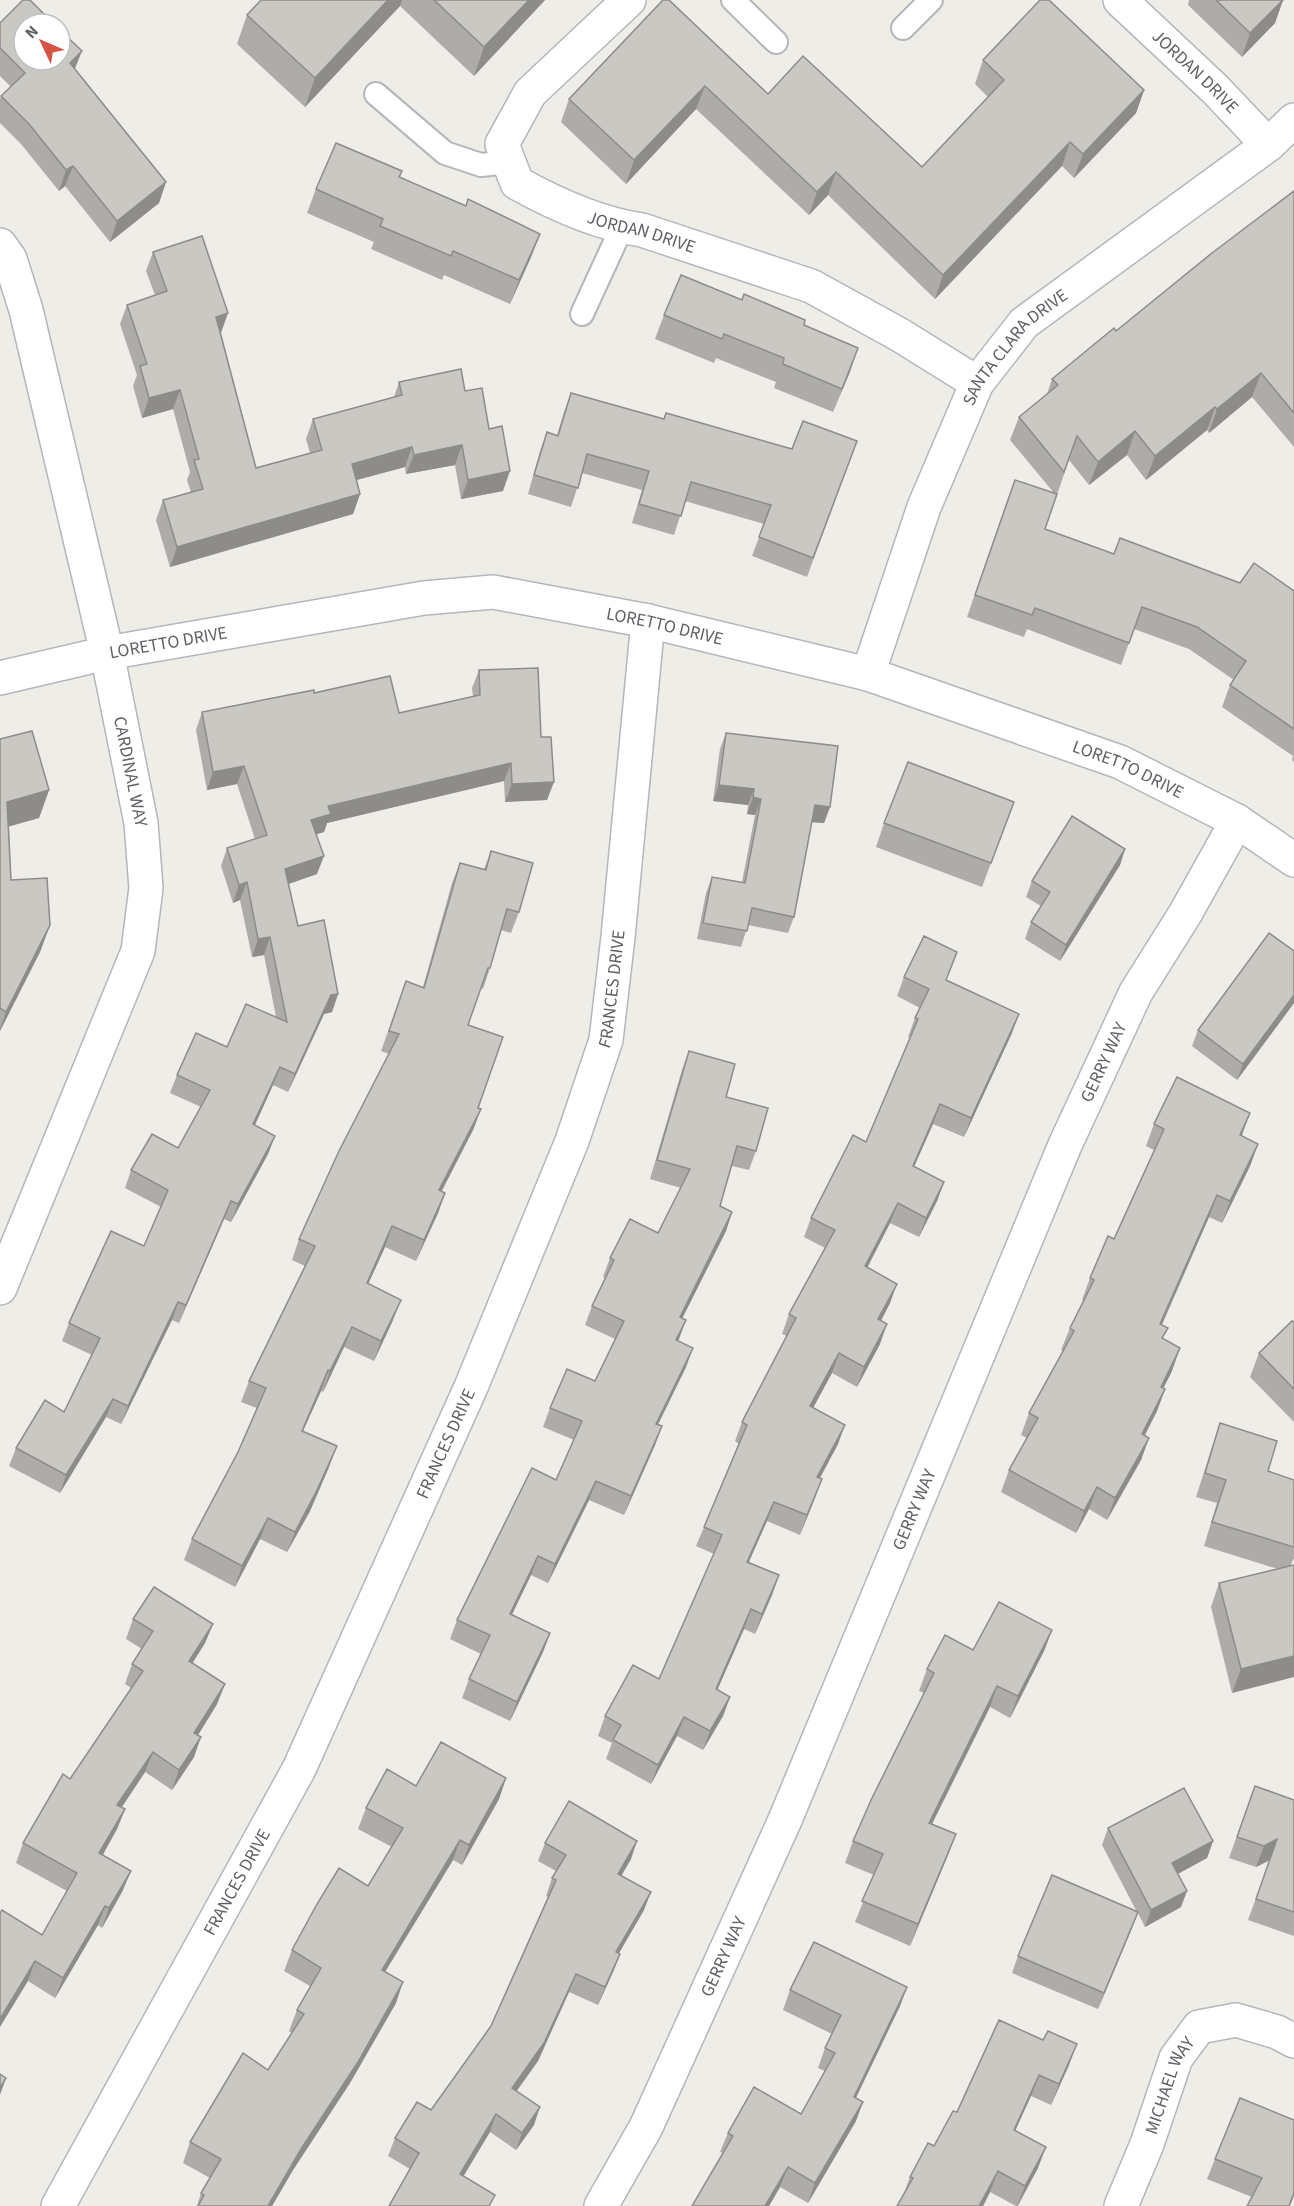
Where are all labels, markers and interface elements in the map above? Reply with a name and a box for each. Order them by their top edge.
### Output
north arrow [12,12,72,72]
text: N [20,21,44,44]
street label: JORDAN DRIVE [1147,24,1244,119]
street label: JORDAN DRIVE [584,204,699,259]
street label: SANTA CLARA DRIVE [956,283,1073,409]
street label: LORETTO DRIVE [604,601,726,651]
street label: LORETTO DRIVE [107,620,229,665]
street label: CARDINAL WAY [107,714,154,829]
street label: LORETTO DRIVE [1069,734,1188,805]
street label: FRANCES DRIVE [592,929,631,1051]
street label: GERRY WAY [1074,1018,1133,1106]
street label: FRANCES DRIVE [410,1384,481,1503]
street label: GERRY WAY [886,1465,942,1554]
street label: FRANCES DRIVE [197,1824,276,1940]
street label: GERRY WAY [694,1912,752,2001]
street label: MICHAEL WAY [1139,2031,1201,2138]

